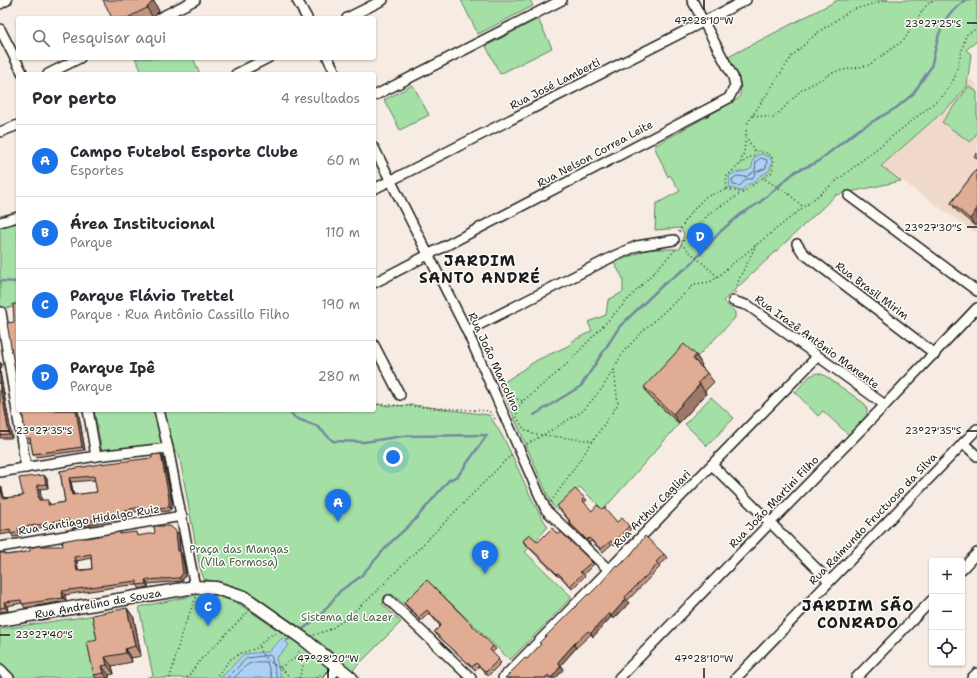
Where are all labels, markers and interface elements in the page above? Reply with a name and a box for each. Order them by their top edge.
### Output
text: 47°28'10"W [674,14,734,27]
search box [16,16,376,60]
text: 23°27'25"S [905,17,962,30]
icon: search [30,27,52,49]
text: Pesquisar aqui [62,28,166,48]
street label: Rua José Lamberti [507,55,603,113]
text: Por perto [32,87,117,109]
text: 4 resultados [281,90,360,107]
street label: Rua Nelson Correa Leite [534,117,656,191]
text: Campo Futebol Esporte Clube [70,142,298,162]
text: A [40,152,50,169]
text: 60 m [327,152,360,169]
text: Esportes [70,162,124,179]
text: Área Institucional [70,214,215,234]
text: 23°27'30"S [904,221,962,234]
pin: D [687,223,713,256]
text: B [41,224,49,241]
text: 110 m [325,224,360,241]
text: Parque [70,234,113,251]
district label: JARDIM SANTO ANDRÉ [419,251,541,288]
street label: Rua Brasil Mirim [832,259,912,324]
text: Parque Flávio Trettel [70,286,234,306]
street label: Rua Irazê Antônio Manente [752,292,882,392]
text: C [41,296,49,313]
text: 190 m [321,296,360,313]
text: Parque · Rua Antônio Cassillo Filho [70,306,290,323]
street label: Rua João Marcolino [464,310,524,414]
text: Parque Ipê [70,358,155,378]
text: D [40,368,50,385]
text: 280 m [318,368,360,385]
text: Parque [70,378,113,395]
text: 23°27'35"S [16,424,73,437]
text: 23°27'35"S [905,424,962,437]
your location [383,447,403,467]
street label: Rua Raimundo Fructuoso da Silva [806,450,940,588]
street label: Rua João Martini Filho [726,452,822,552]
street label: Rua Arthur Cagliari [610,467,694,551]
pin: A [325,489,351,522]
street label: Rua Santiago Hidalgo Ruiz [17,501,161,539]
pin: B [472,541,498,574]
park label: Praça das Mangas (Vila Formosa) [189,542,289,570]
map controls [929,558,965,666]
button: + [929,558,965,594]
street label: Rua Andrelino de Souza [33,585,163,623]
pin: C [195,593,221,626]
button: − [929,594,965,630]
district label: JARDIM SÃO CONRADO [802,596,914,633]
park label: Sistema de Lazer [301,610,393,625]
text: 23°27'40"S [15,628,73,641]
button: locate [929,630,965,666]
text: 47°28'20"W [297,652,359,665]
text: 47°28'10"W [674,652,734,665]

